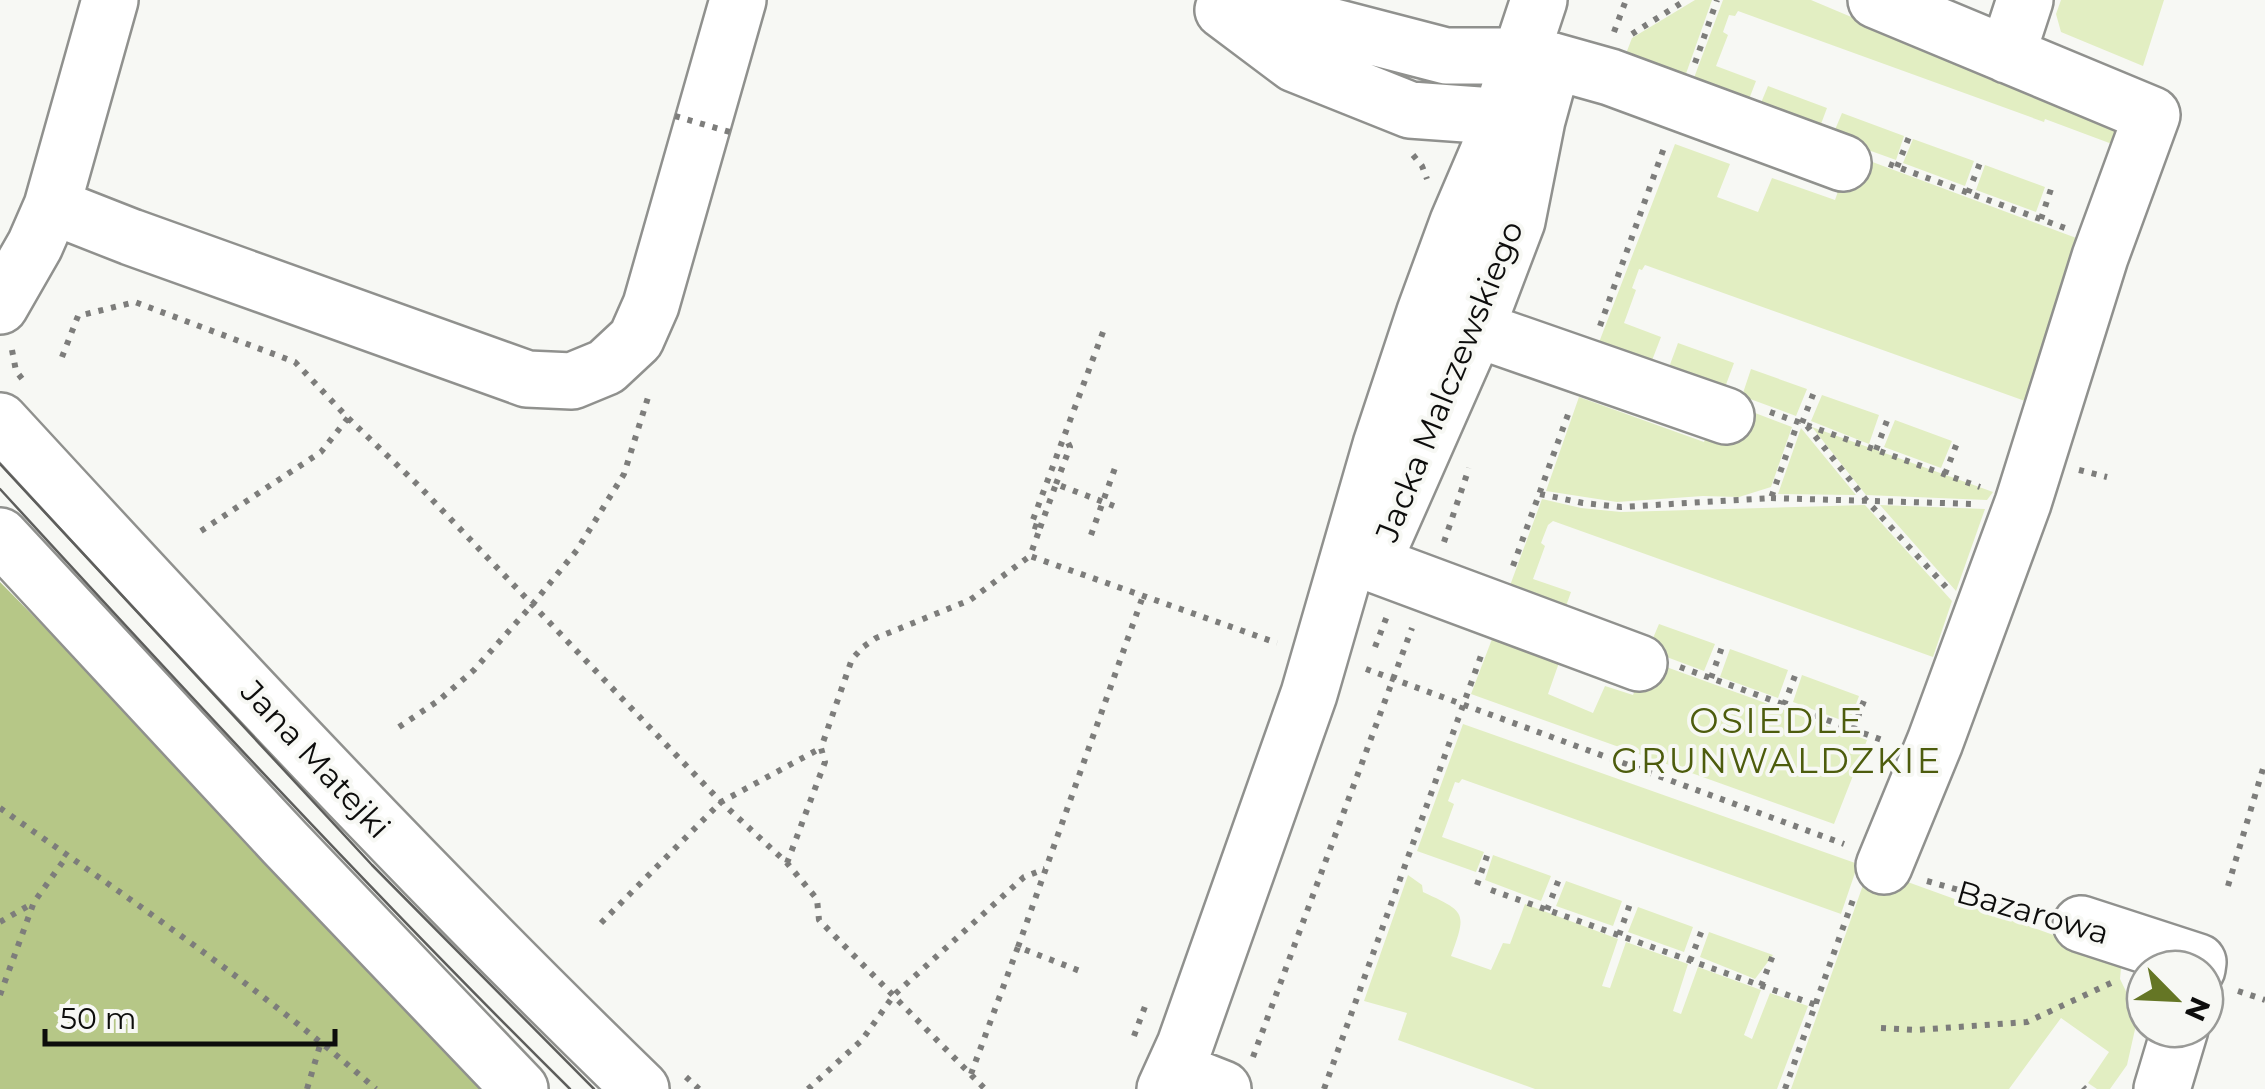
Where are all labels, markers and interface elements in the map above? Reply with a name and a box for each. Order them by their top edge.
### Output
street label: Jacka Malczewskiego [1366,215,1531,548]
street label: Jana Matejki [232,671,399,846]
district label: OSIEDLE GRUNWALDZKIE [1611,699,1943,782]
street label: Bazarowa [1952,872,2114,952]
north arrow [2125,949,2225,1049]
scale bar [45,984,335,1046]
text: N [2178,992,2218,1026]
text: 50 m [60,1000,137,1037]

